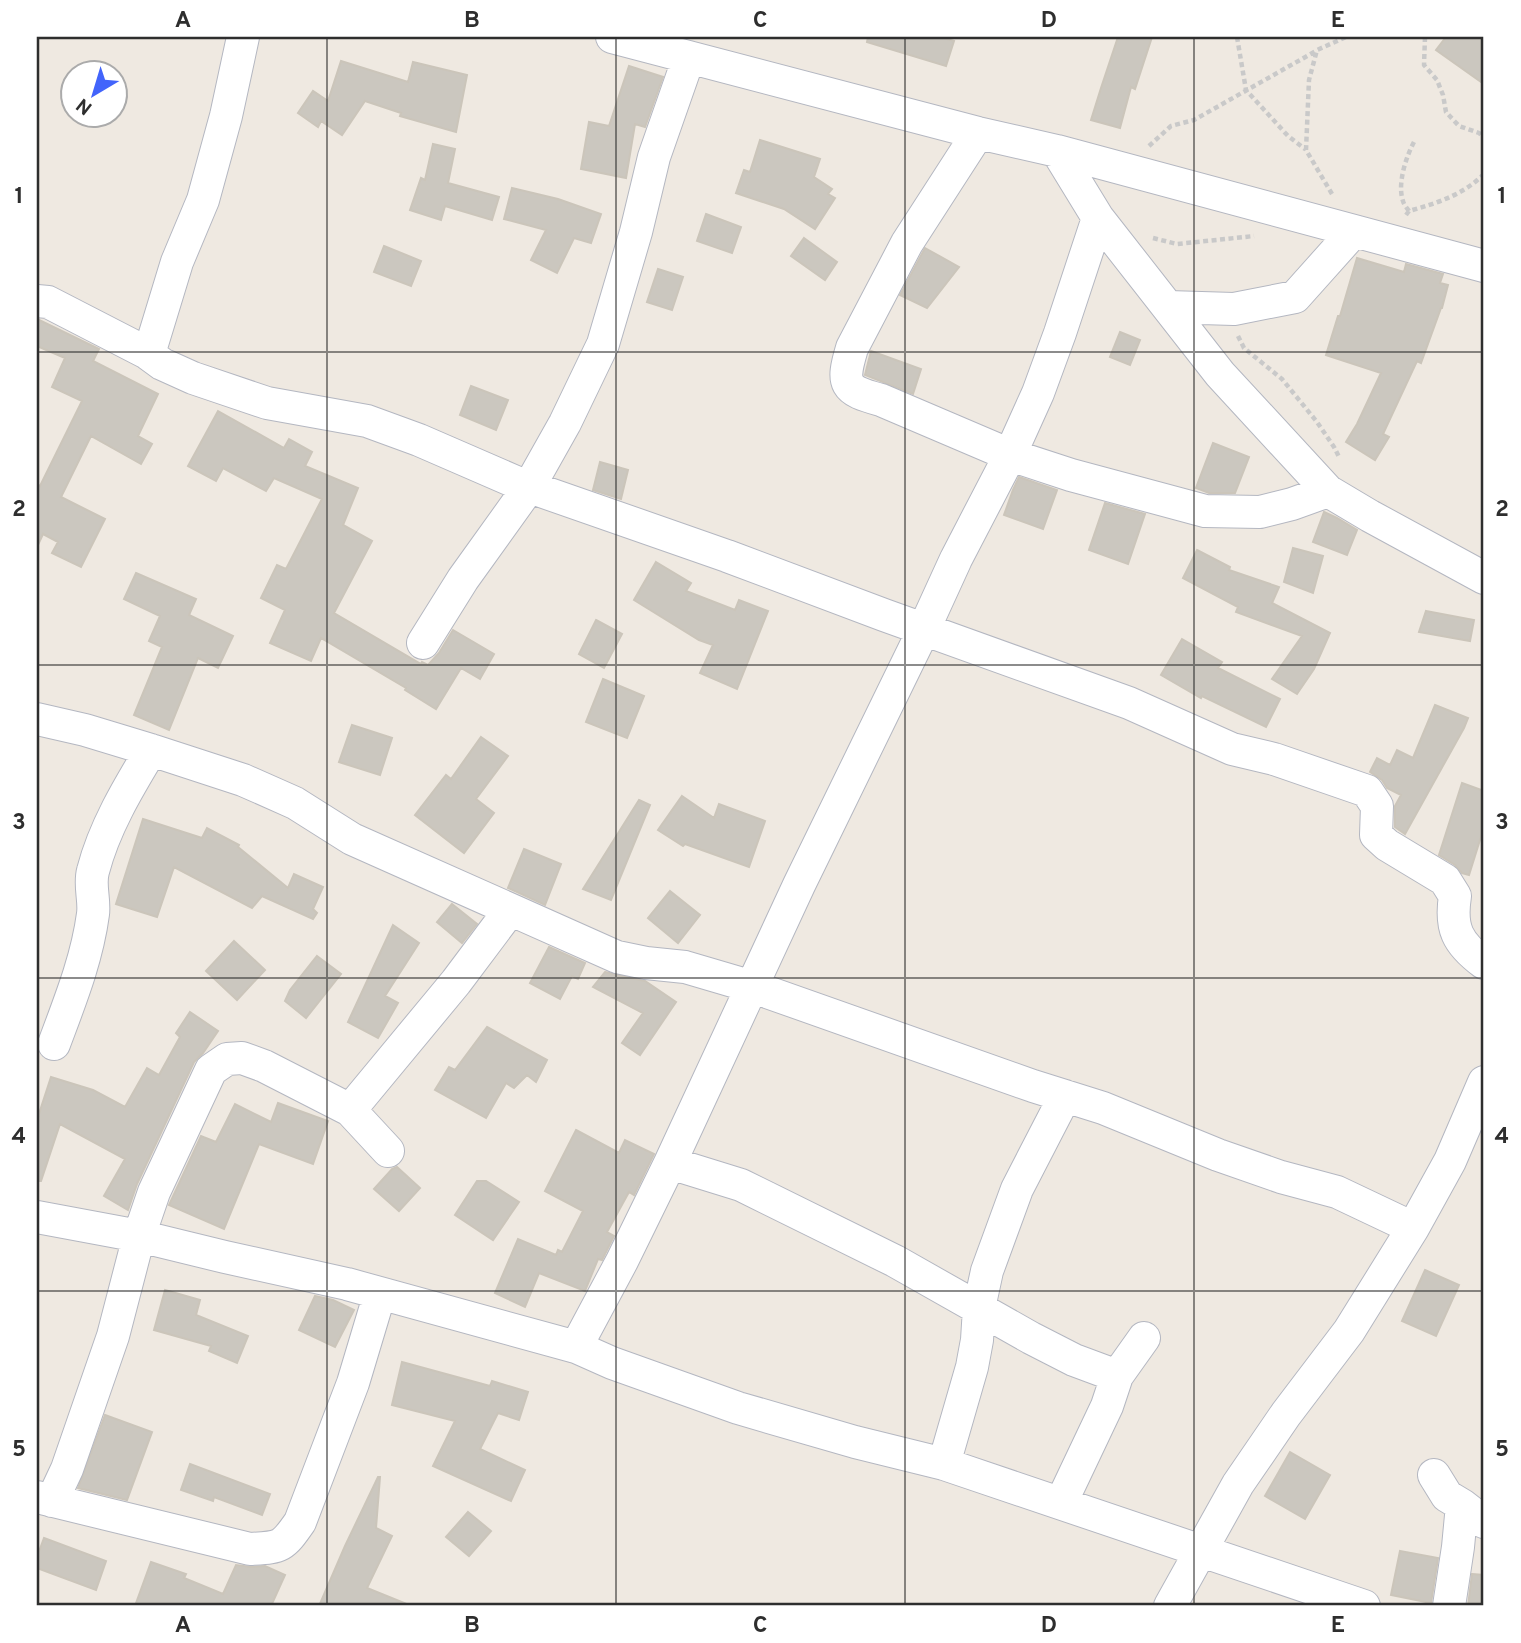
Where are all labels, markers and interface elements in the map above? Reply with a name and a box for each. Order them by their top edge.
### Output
text: A [175,7,191,36]
text: B [464,7,480,36]
text: C [753,7,767,36]
text: D [1041,7,1057,36]
text: E [1331,7,1345,36]
north arrow [60,60,130,130]
text: N [72,92,98,119]
text: 1 [14,183,24,212]
text: 1 [1497,183,1507,212]
text: 2 [12,496,26,525]
text: 2 [1495,496,1509,525]
text: 3 [12,809,26,838]
text: 3 [1495,809,1509,838]
text: 4 [12,1123,26,1152]
text: 4 [1495,1123,1509,1152]
text: 5 [12,1436,26,1465]
text: 5 [1495,1436,1509,1465]
text: A [175,1612,191,1641]
text: B [464,1612,480,1641]
text: C [753,1612,767,1641]
text: D [1041,1612,1057,1641]
text: E [1331,1612,1345,1641]

